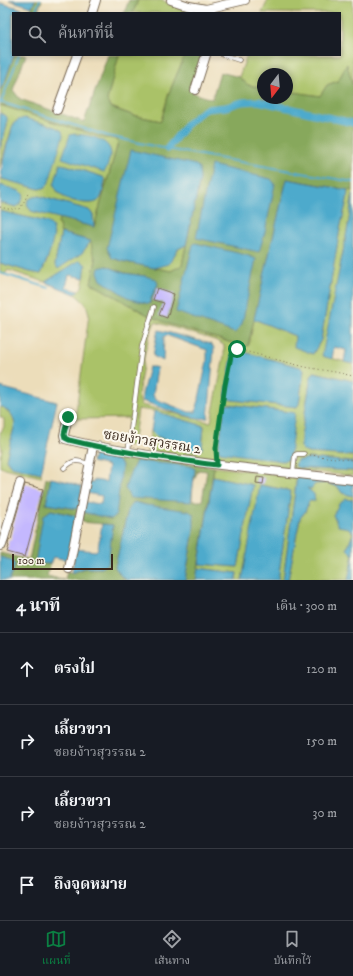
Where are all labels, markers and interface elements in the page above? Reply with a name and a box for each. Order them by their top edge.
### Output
search box [12,12,341,56]
icon: search [26,23,48,45]
text: ค้นหาที่นี่ [58,24,114,43]
north arrow [257,68,293,104]
route start [228,340,246,358]
route end [59,408,77,426]
street label: ซอยง้าวสุวรรณ 2 [102,425,202,459]
scale bar [12,552,113,571]
text: 100 m [18,554,44,568]
text: 4 นาที [16,595,61,617]
text: เดิน · 300 m [276,598,337,614]
icon: ahead [16,658,38,680]
text: ตรงไป [54,659,95,678]
text: 120 m [306,661,337,677]
text: เลี้ยวขวา [54,720,111,739]
icon: right [16,730,38,752]
text: 150 m [306,733,337,749]
text: ซอยง้าวสุวรรณ 2 [54,744,146,760]
text: เลี้ยวขวา [54,792,111,811]
icon: right [16,802,38,824]
text: 30 m [313,805,337,821]
text: ซอยง้าวสุวรรณ 2 [54,816,146,832]
icon: arrive [16,874,38,896]
text: ถึงจุดหมาย [54,875,127,894]
tab: แผนที่ [42,928,71,970]
tab: เส้นทาง [154,928,190,970]
tab: บันทึกไว้ [274,928,311,970]

